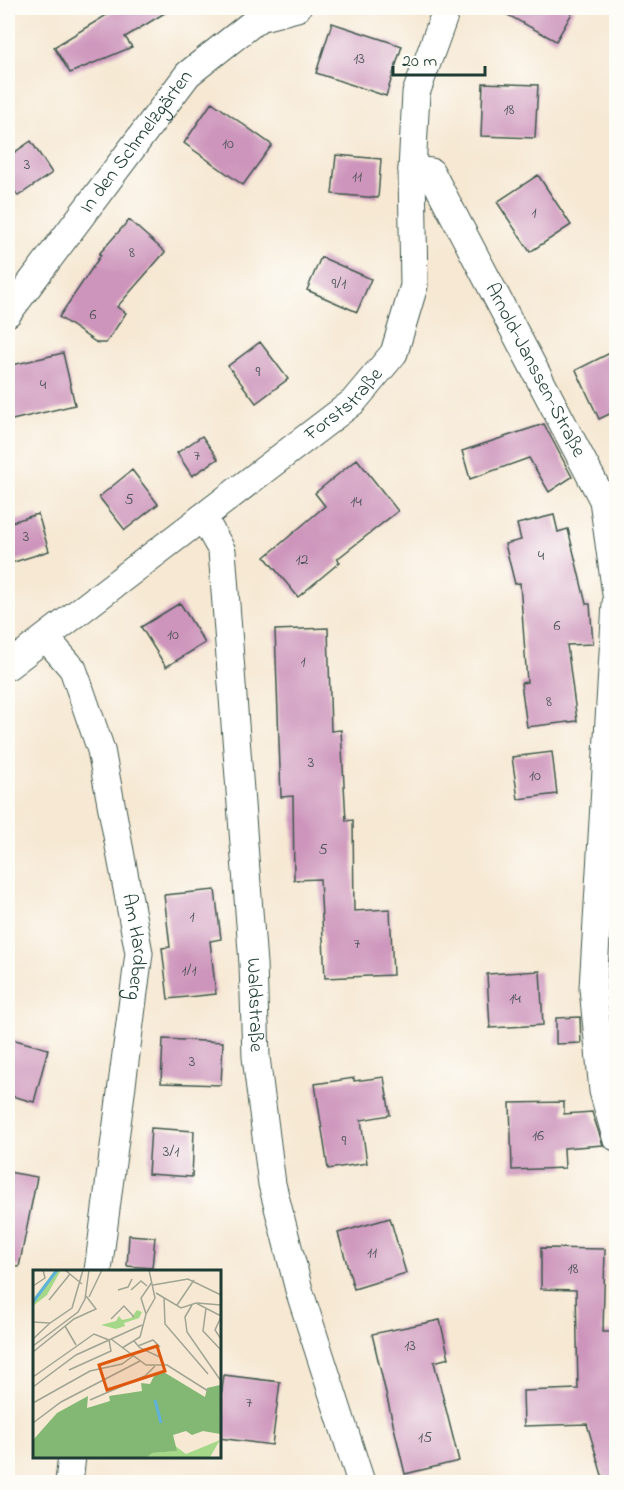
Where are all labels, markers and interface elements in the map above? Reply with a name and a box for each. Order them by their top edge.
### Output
scale bar [393,39,484,77]
house number: 13 [353,47,365,71]
text: 20 m [402,49,437,75]
street label: In den Schmelzgärten [73,64,200,220]
house number: 18 [503,98,515,122]
house number: 10 [222,132,234,156]
house number: 3 [24,153,30,177]
house number: 11 [352,165,362,189]
house number: 1 [531,201,537,225]
house number: 8 [129,241,135,265]
house number: 9/1 [332,272,346,296]
street label: Arnold-Janssen-Straße [477,278,593,463]
house number: 6 [89,303,97,327]
house number: 9 [256,360,261,384]
street label: Forststraße [298,362,390,449]
house number: 4 [40,373,47,397]
house number: 7 [194,444,201,468]
house number: 5 [124,488,134,512]
house number: 14 [350,490,362,514]
house number: 3 [23,525,29,549]
house number: 4 [538,544,545,568]
house number: 12 [295,548,309,572]
house number: 6 [553,614,561,638]
house number: 10 [167,623,179,647]
house number: 1 [300,650,306,674]
house number: 8 [546,690,552,714]
house number: 3 [308,751,314,775]
house number: 10 [529,764,541,788]
house number: 5 [318,838,328,862]
street label: Am Hardberg [114,891,154,1002]
house number: 1 [189,905,195,929]
house number: 7 [354,932,361,956]
street label: Waldstraße [238,957,270,1052]
house number: 1/1 [181,959,197,983]
house number: 14 [509,987,521,1011]
house number: 3 [189,1050,195,1074]
house number: 16 [532,1124,544,1148]
house number: 9 [342,1129,347,1153]
house number: 3/1 [163,1140,179,1164]
house number: 11 [367,1241,377,1265]
house number: 18 [567,1257,579,1281]
inset map [33,1270,220,1457]
house number: 13 [404,1334,416,1358]
house number: 7 [246,1391,253,1415]
house number: 15 [418,1426,432,1450]

